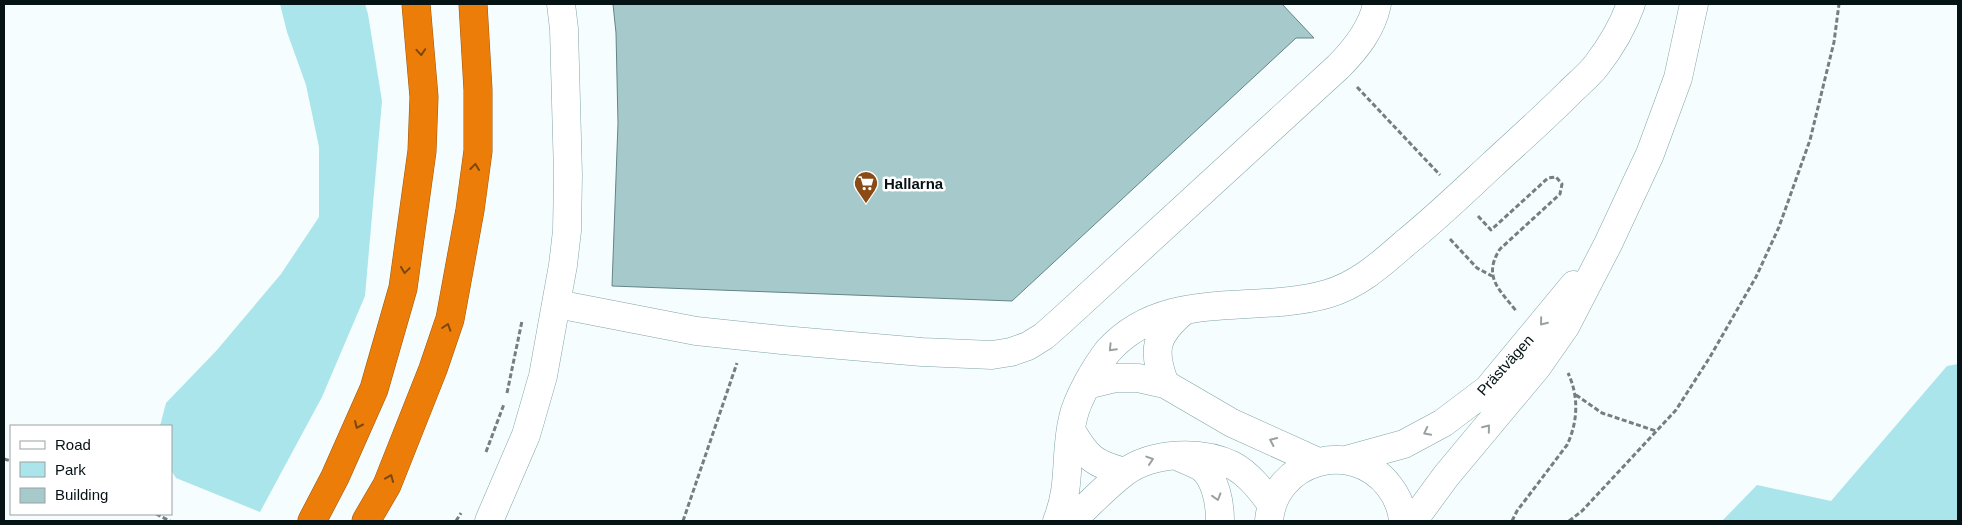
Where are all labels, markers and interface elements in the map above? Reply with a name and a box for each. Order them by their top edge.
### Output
one-way arrow [415,48,426,56]
one-way arrow [470,162,480,171]
supermarket icon: Hallarna [853,170,879,204]
place label: Hallarna [884,175,944,192]
one-way arrow [400,267,411,275]
one-way arrow [1540,316,1549,325]
one-way arrow [442,323,452,331]
street label: Prästvägen [1473,331,1537,399]
one-way arrow [1109,342,1118,351]
one-way arrow [353,420,364,429]
legend [10,425,172,515]
one-way arrow [1482,425,1491,434]
one-way arrow [1423,426,1432,436]
text: Road [55,436,91,453]
one-way arrow [1269,437,1278,448]
one-way arrow [1146,456,1154,466]
text: Park [55,461,86,478]
one-way arrow [384,475,394,483]
text: Building [55,486,108,503]
one-way arrow [1212,492,1222,500]

